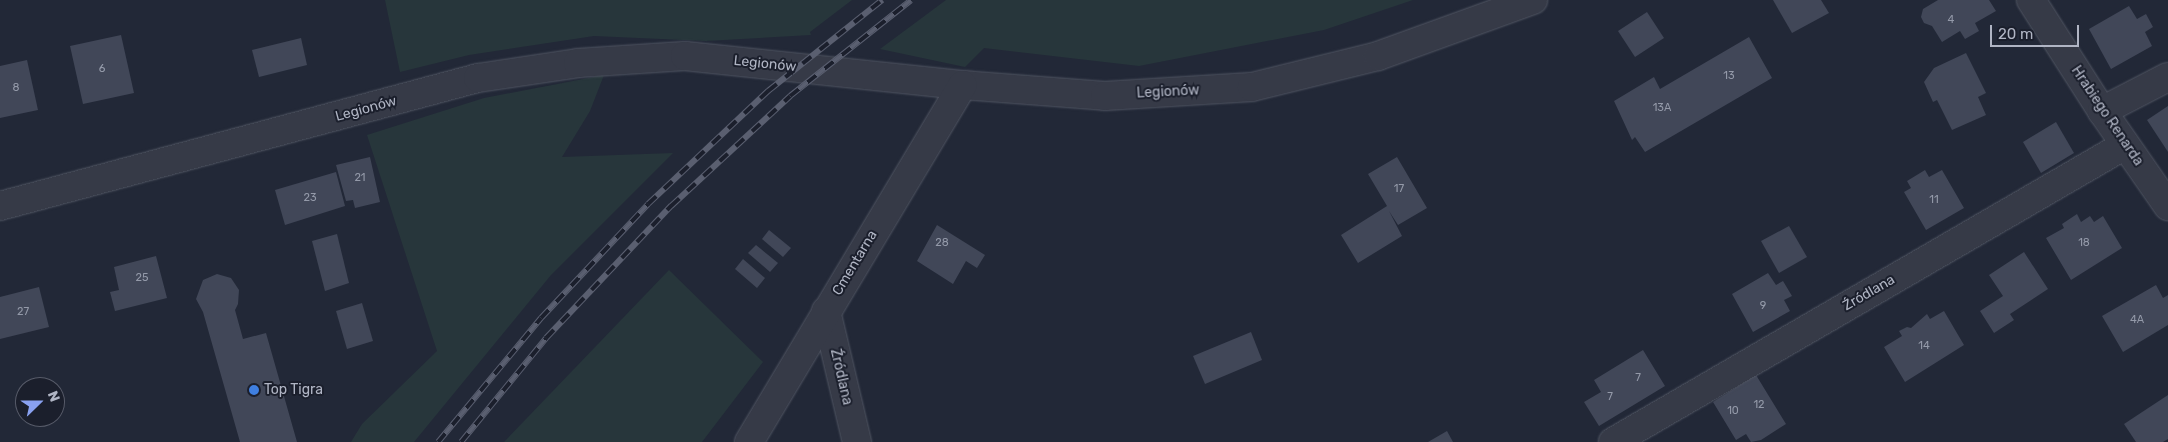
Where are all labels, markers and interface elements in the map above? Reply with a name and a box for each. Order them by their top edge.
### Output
house number: 4 [1948,13,1954,27]
scale bar [1993,15,2082,47]
text: 20 m [1998,25,2033,43]
street label: Legionów [733,52,797,76]
house number: 6 [99,62,105,76]
street label: Hrabiego Renarda [2067,63,2147,169]
house number: 13 [1723,69,1735,83]
house number: 8 [13,81,19,95]
street label: Legionów [1136,82,1200,102]
street label: Legionów [333,93,399,125]
house number: 13A [1653,101,1671,115]
house number: 21 [354,171,366,185]
house number: 17 [1394,182,1404,196]
house number: 23 [303,191,317,205]
house number: 11 [1929,193,1939,207]
street label: Cmentarna [829,228,881,298]
house number: 28 [935,236,949,250]
house number: 18 [2078,236,2090,250]
house number: 25 [136,271,148,285]
street label: Źródlana [1840,271,1898,315]
house number: 9 [1760,299,1766,313]
house number: 27 [17,305,29,319]
house number: 4A [2130,313,2144,327]
house number: 14 [1918,339,1930,353]
street label: Źródlana [826,347,856,407]
house number: 7 [1635,371,1641,385]
north arrow [15,377,65,427]
place label: Top Tigra [264,382,323,398]
marker: Top Tigra [248,384,260,396]
text: N [44,389,63,404]
house number: 7 [1607,390,1613,404]
house number: 12 [1753,398,1765,412]
house number: 10 [1727,404,1739,418]

